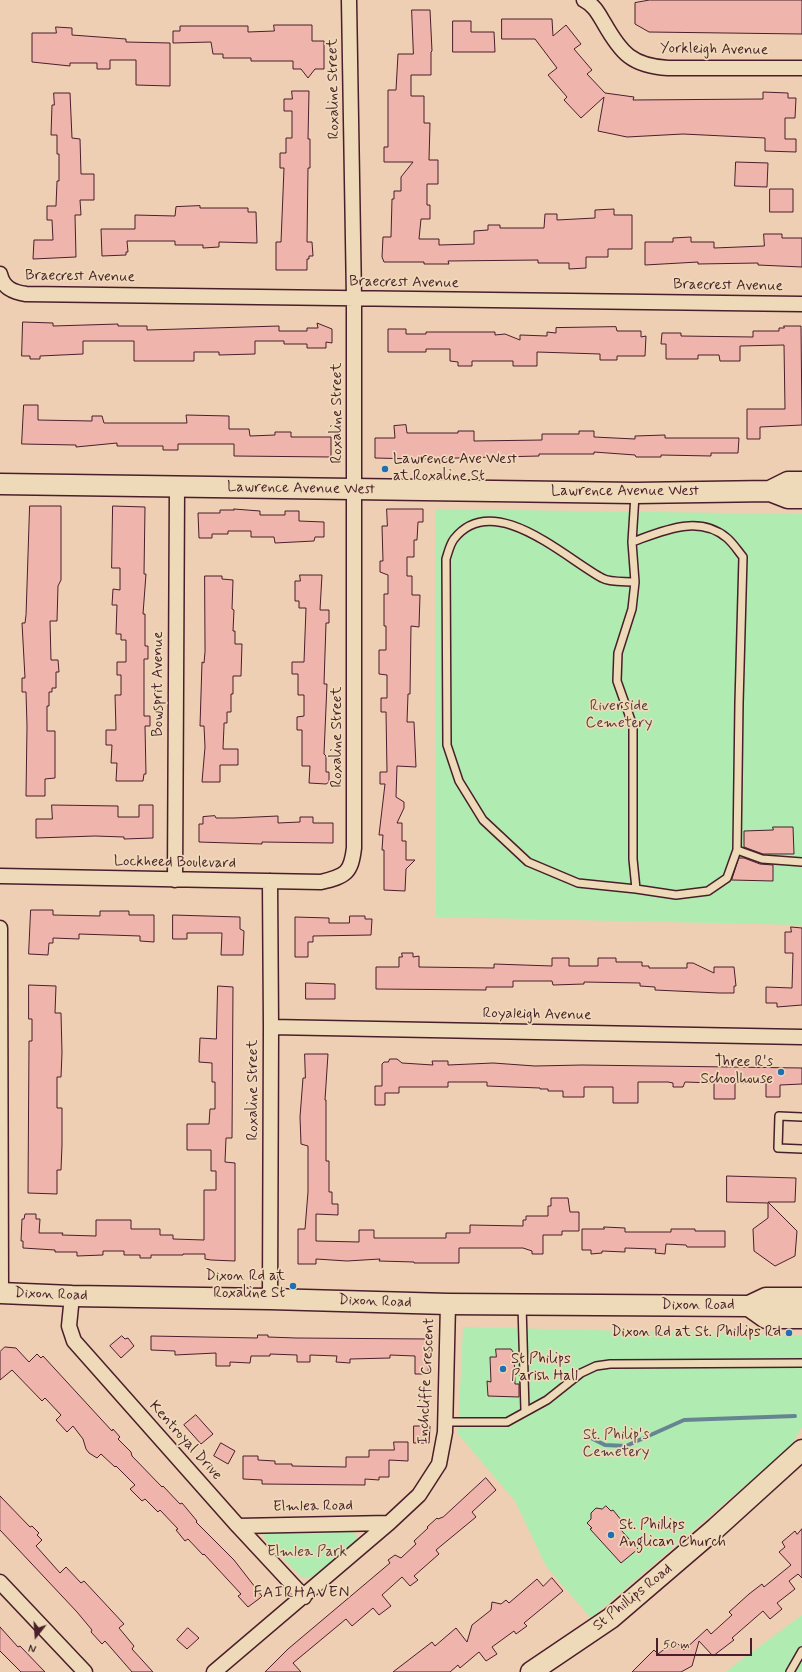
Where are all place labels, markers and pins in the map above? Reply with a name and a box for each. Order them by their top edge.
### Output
place label: Lawrence Ave West at Roxaline St [393,451,517,486]
marker: Lawrence Ave West at Roxaline St [380,464,390,474]
place label: Three R's Schoolhouse [701,1054,773,1089]
marker: Three R's Schoolhouse [776,1067,786,1077]
place label: Dixon Rd at Roxaline St [205,1268,285,1303]
marker: Dixon Rd at Roxaline St [288,1281,298,1291]
place label: Dixon Rd at St. Phillips Rd [611,1324,781,1342]
marker: Dixon Rd at St. Phillips Rd [784,1328,794,1338]
place label: St Philips Parish Hall [511,1351,578,1386]
marker: St Philips Parish Hall [498,1364,508,1374]
place label: St. Phillips Anglican Church [619,1517,726,1552]
marker: St. Phillips Anglican Church [606,1530,616,1540]

